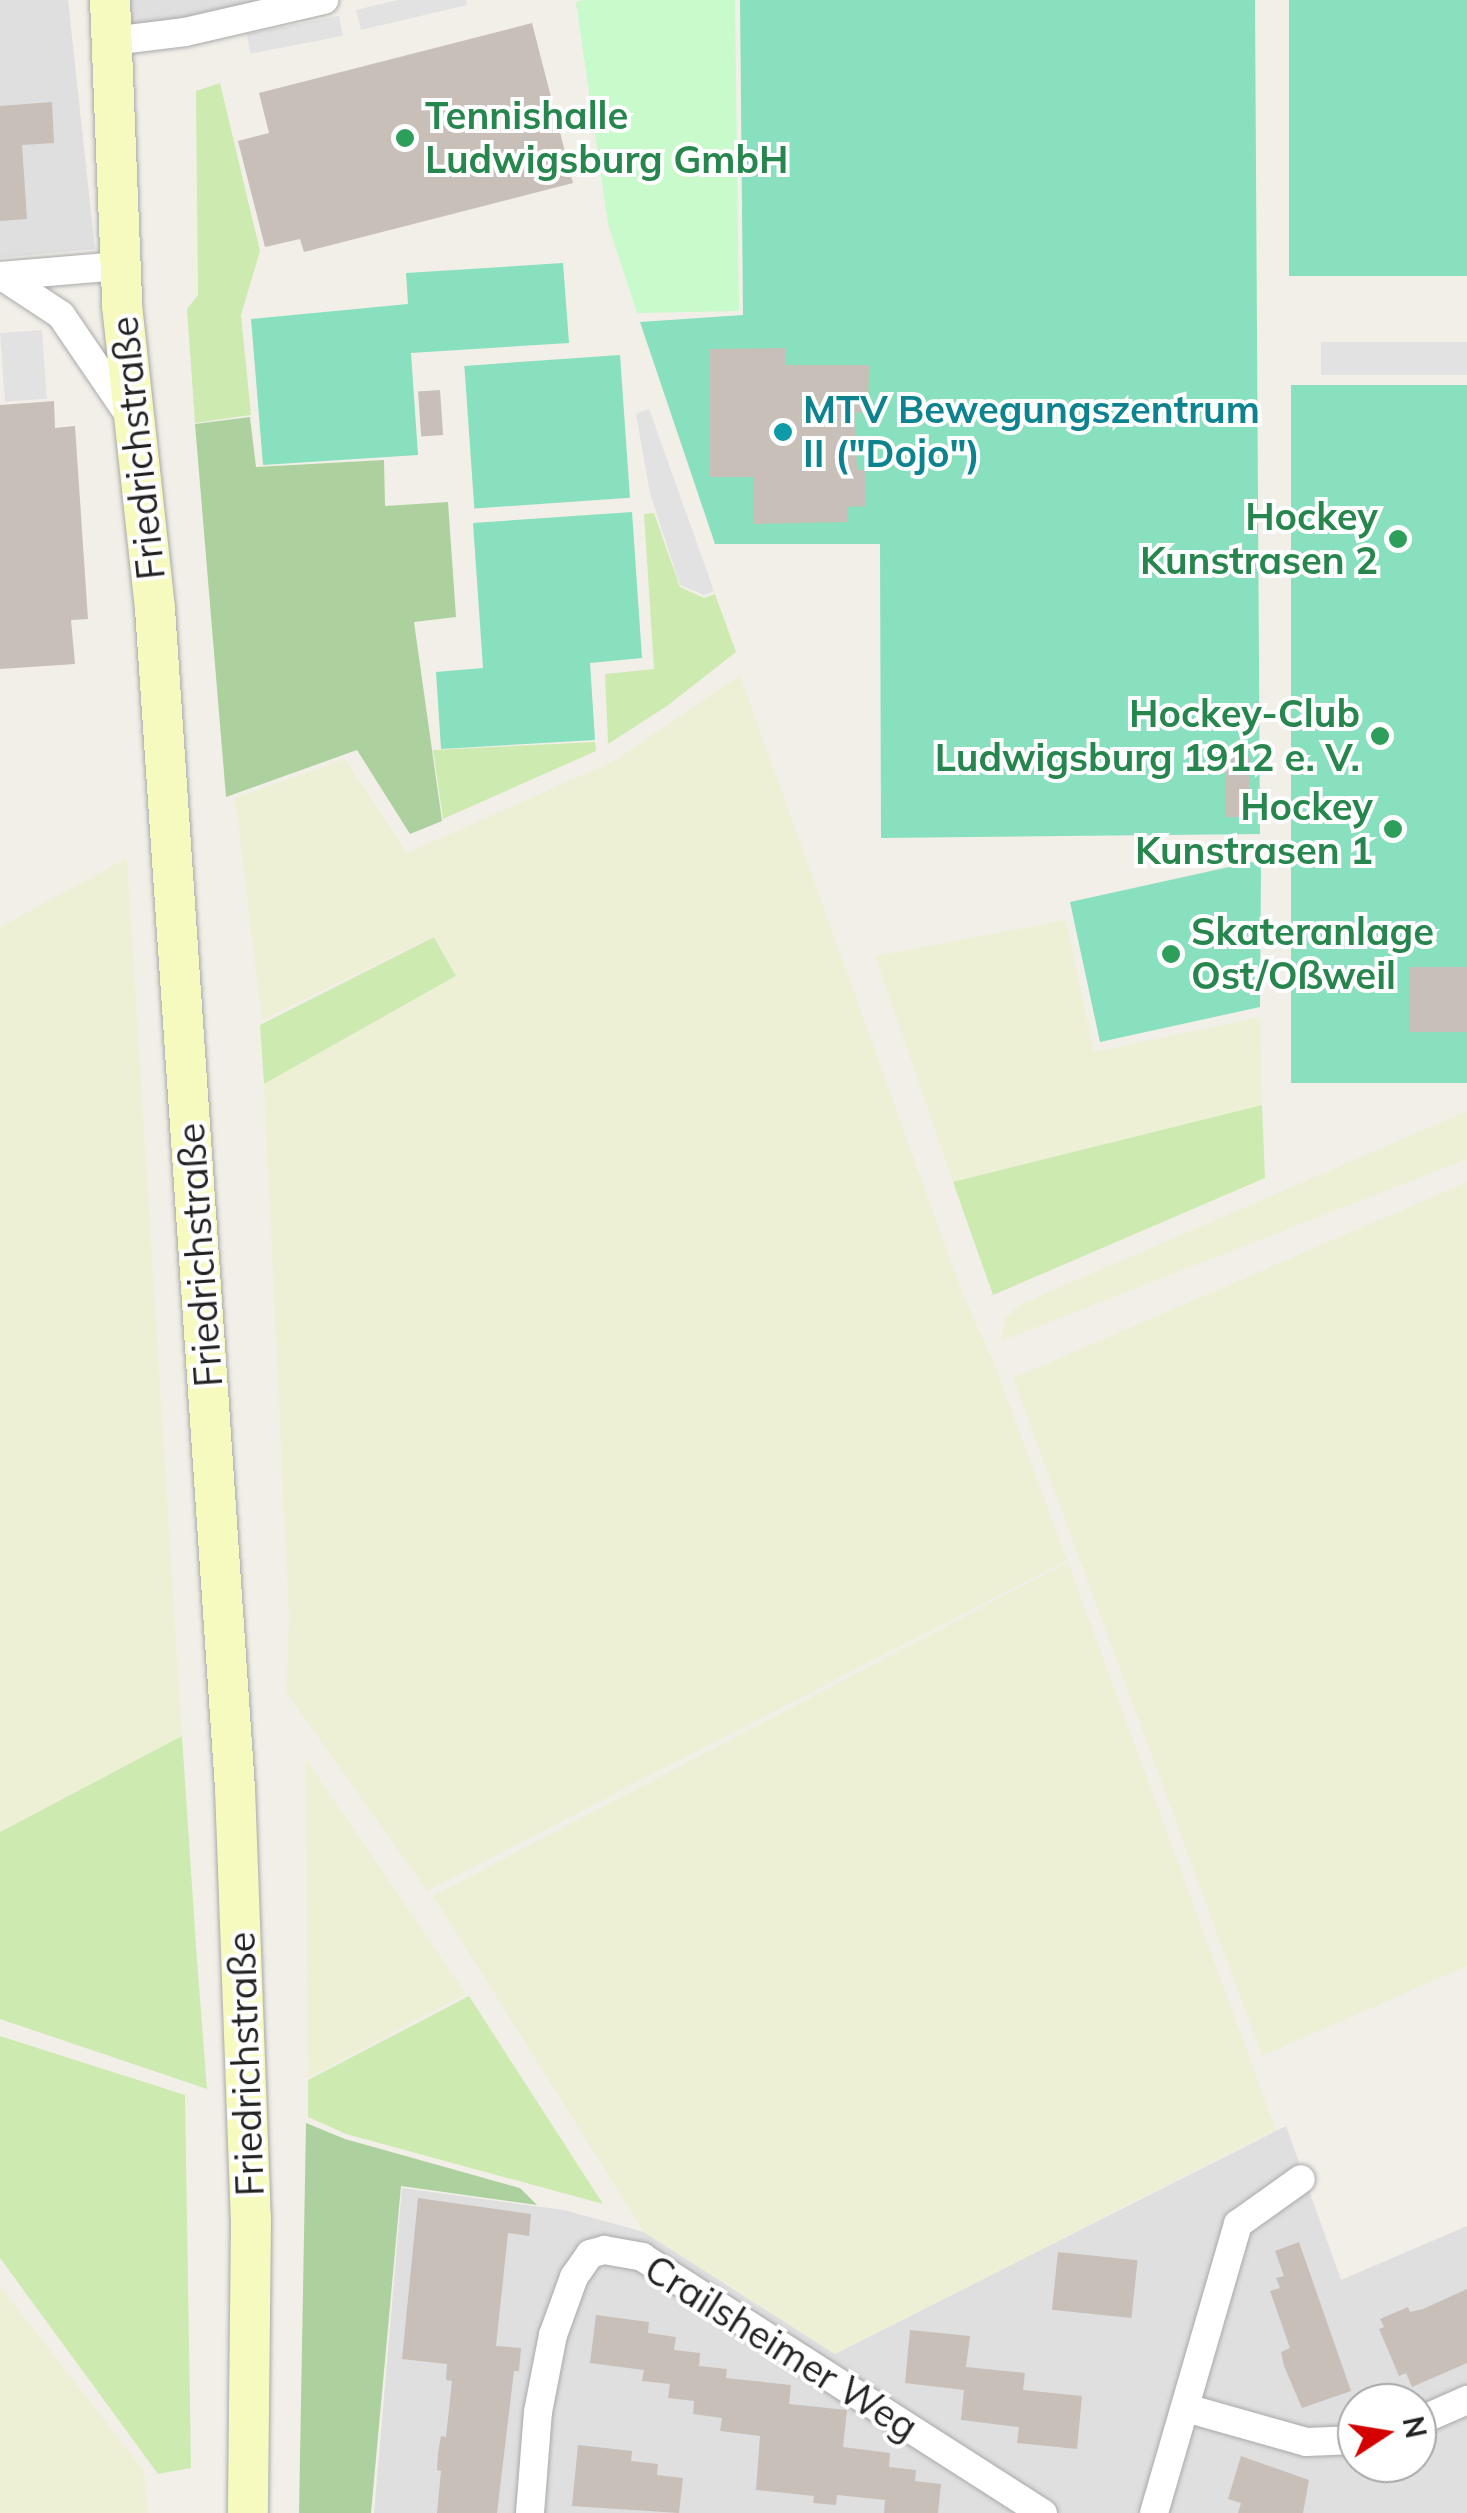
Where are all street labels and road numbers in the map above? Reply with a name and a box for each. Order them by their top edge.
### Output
street label: Friedrichstraße [102,314,174,582]
street label: Friedrichstraße [168,1122,232,1388]
street label: Friedrichstraße [219,1931,273,2197]
street label: Crailsheimer Weg [636,2246,926,2450]

